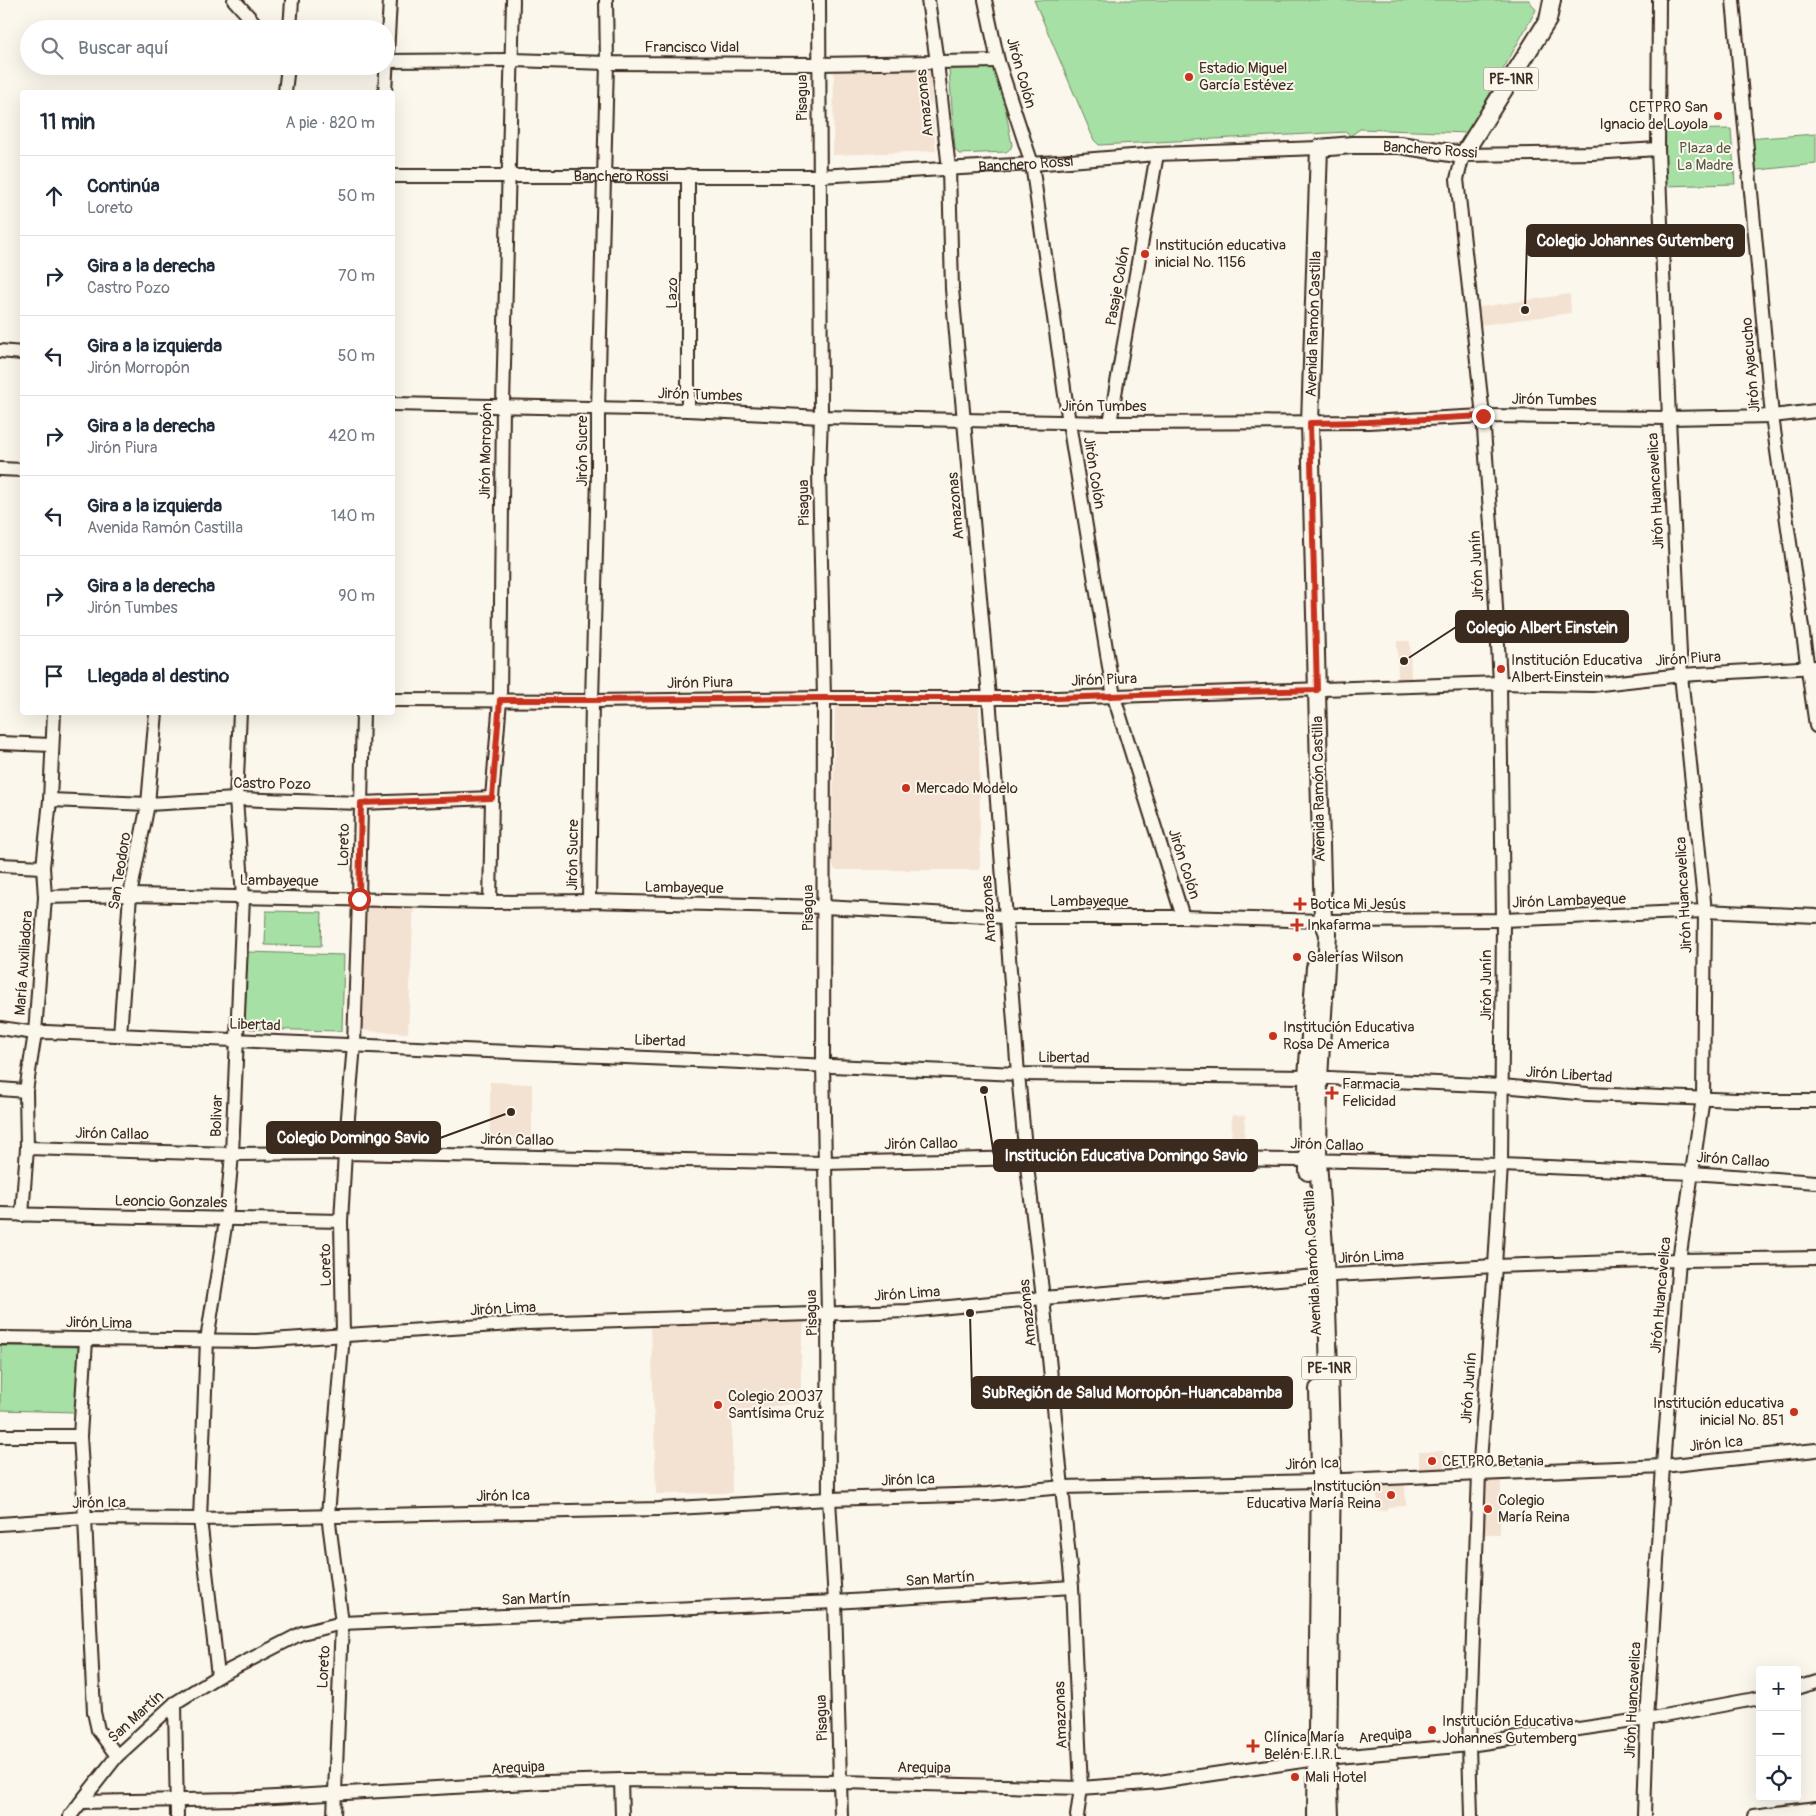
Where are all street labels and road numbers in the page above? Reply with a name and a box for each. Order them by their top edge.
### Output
street label: Jirón Colón [1002,35,1040,111]
street label: Francisco Vidal [645,38,739,57]
street label: Amazonas [912,68,938,138]
road number: PE-1NR [1484,68,1538,90]
street label: Pisagua [793,75,812,121]
street label: Banchero Rossi [1382,137,1478,163]
street label: Banchero Rossi [978,151,1074,177]
street label: Banchero Rossi [574,167,669,186]
street label: Pasaje Colón [1102,245,1134,327]
street label: Avenida Ramón Castilla [1301,250,1325,397]
street label: Lazo [663,277,682,309]
street label: Jirón Ayacucho [1737,317,1765,413]
street label: Jirón Tumbes [657,384,743,406]
street label: Jirón Tumbes [1511,390,1597,410]
street label: Jirón Tumbes [1062,397,1147,416]
street label: Jirón Morropón [476,403,496,499]
street label: Jirón Sucre [573,415,592,487]
street label: Jirón Huancavelica [1643,432,1669,550]
street label: Jirón Colón [1079,436,1109,510]
street label: Amazonas [944,471,968,541]
street label: Pisagua [794,479,814,527]
street label: Jirón Junín [1466,530,1488,602]
street label: Jirón Piura [1654,647,1722,671]
street label: Jirón Piura [1071,669,1137,691]
street label: Jirón Piura [667,673,733,693]
street label: Avenida Ramón Castilla [1308,716,1330,862]
street label: Castro Pozo [233,774,311,794]
street label: Jirón Sucre [563,818,583,891]
street label: Loreto [334,823,354,867]
street label: Jirón Colón [1164,826,1204,902]
street label: San Teodoro [105,831,135,911]
street label: Jirón Huancavelica [1671,836,1697,954]
street label: Lambayeque [239,871,319,891]
street label: Amazonas [977,874,1001,943]
street label: Lambayeque [644,878,724,898]
street label: Pisagua [799,885,818,931]
street label: Jirón Lambayeque [1512,889,1627,912]
street label: Lambayeque [1050,892,1129,911]
street label: María Auxiliadora [11,910,37,1016]
street label: Jirón Junín [1477,949,1496,1021]
street label: Libertad [229,1015,281,1035]
street label: Libertad [634,1031,686,1051]
street label: Libertad [1038,1048,1090,1068]
street label: Jirón Libertad [1525,1062,1613,1088]
street label: Bolivar [207,1094,227,1137]
street label: Jirón Callao [75,1124,149,1144]
street label: Jirón Callao [480,1130,554,1150]
street label: Jirón Callao [884,1134,958,1154]
street label: Jirón Callao [1290,1134,1364,1156]
street label: Jirón Callao [1696,1148,1770,1172]
street label: Avenida Ramón Castilla [1300,1190,1326,1336]
street label: Leoncio Gonzales [115,1192,228,1212]
street label: Jirón Huancavelica [1646,1236,1676,1354]
street label: Loreto [316,1243,336,1287]
street label: Jirón Lima [1337,1246,1405,1268]
street label: Amazonas [1015,1278,1041,1348]
street label: Jirón Lima [873,1282,941,1306]
street label: Pisagua [802,1289,822,1337]
street label: Jirón Lima [469,1298,537,1320]
street label: Jirón Lima [66,1313,132,1333]
street label: Jirón Junín [1457,1352,1481,1424]
road number: PE-1NR [1302,1356,1356,1380]
street label: Jirón Ica [1688,1432,1744,1456]
street label: Jirón Ica [1285,1454,1339,1474]
street label: Jirón Ica [881,1470,935,1490]
street label: Jirón Ica [476,1486,530,1506]
street label: Jirón Ica [72,1493,126,1513]
street label: San Martín [905,1567,975,1591]
street label: San Martín [501,1588,571,1610]
street label: Jirón Huancavelica [1620,1641,1646,1759]
street label: Loreto [313,1645,335,1689]
street label: Amazonas [1050,1681,1072,1749]
street label: San Martín [104,1687,168,1747]
street label: Pisagua [812,1694,832,1742]
street label: Arequipa [1357,1724,1413,1748]
street label: Arequipa [491,1757,545,1779]
street label: Arequipa [897,1758,951,1778]

